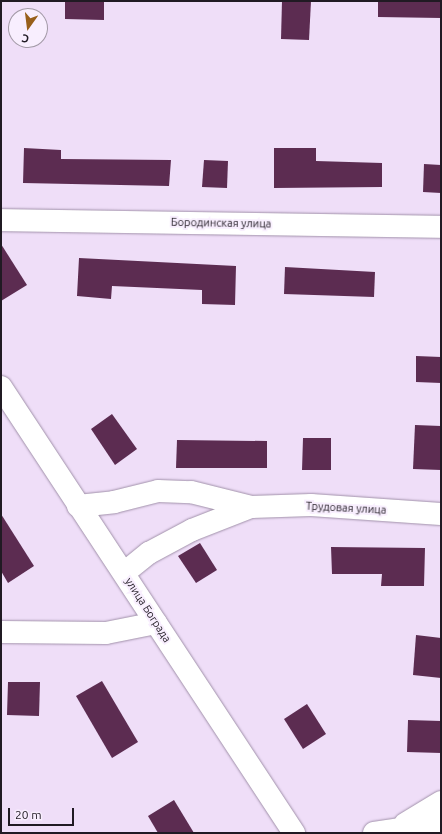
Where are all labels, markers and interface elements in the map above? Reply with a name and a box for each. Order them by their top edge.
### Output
north arrow [8,8,48,48]
text: С [20,32,30,45]
street label: Бородинская улица [171,216,271,230]
street label: Трудовая улица [305,499,387,517]
street label: улица Бограда [122,575,174,645]
scale bar [10,800,76,826]
text: 20 m [15,808,42,821]

